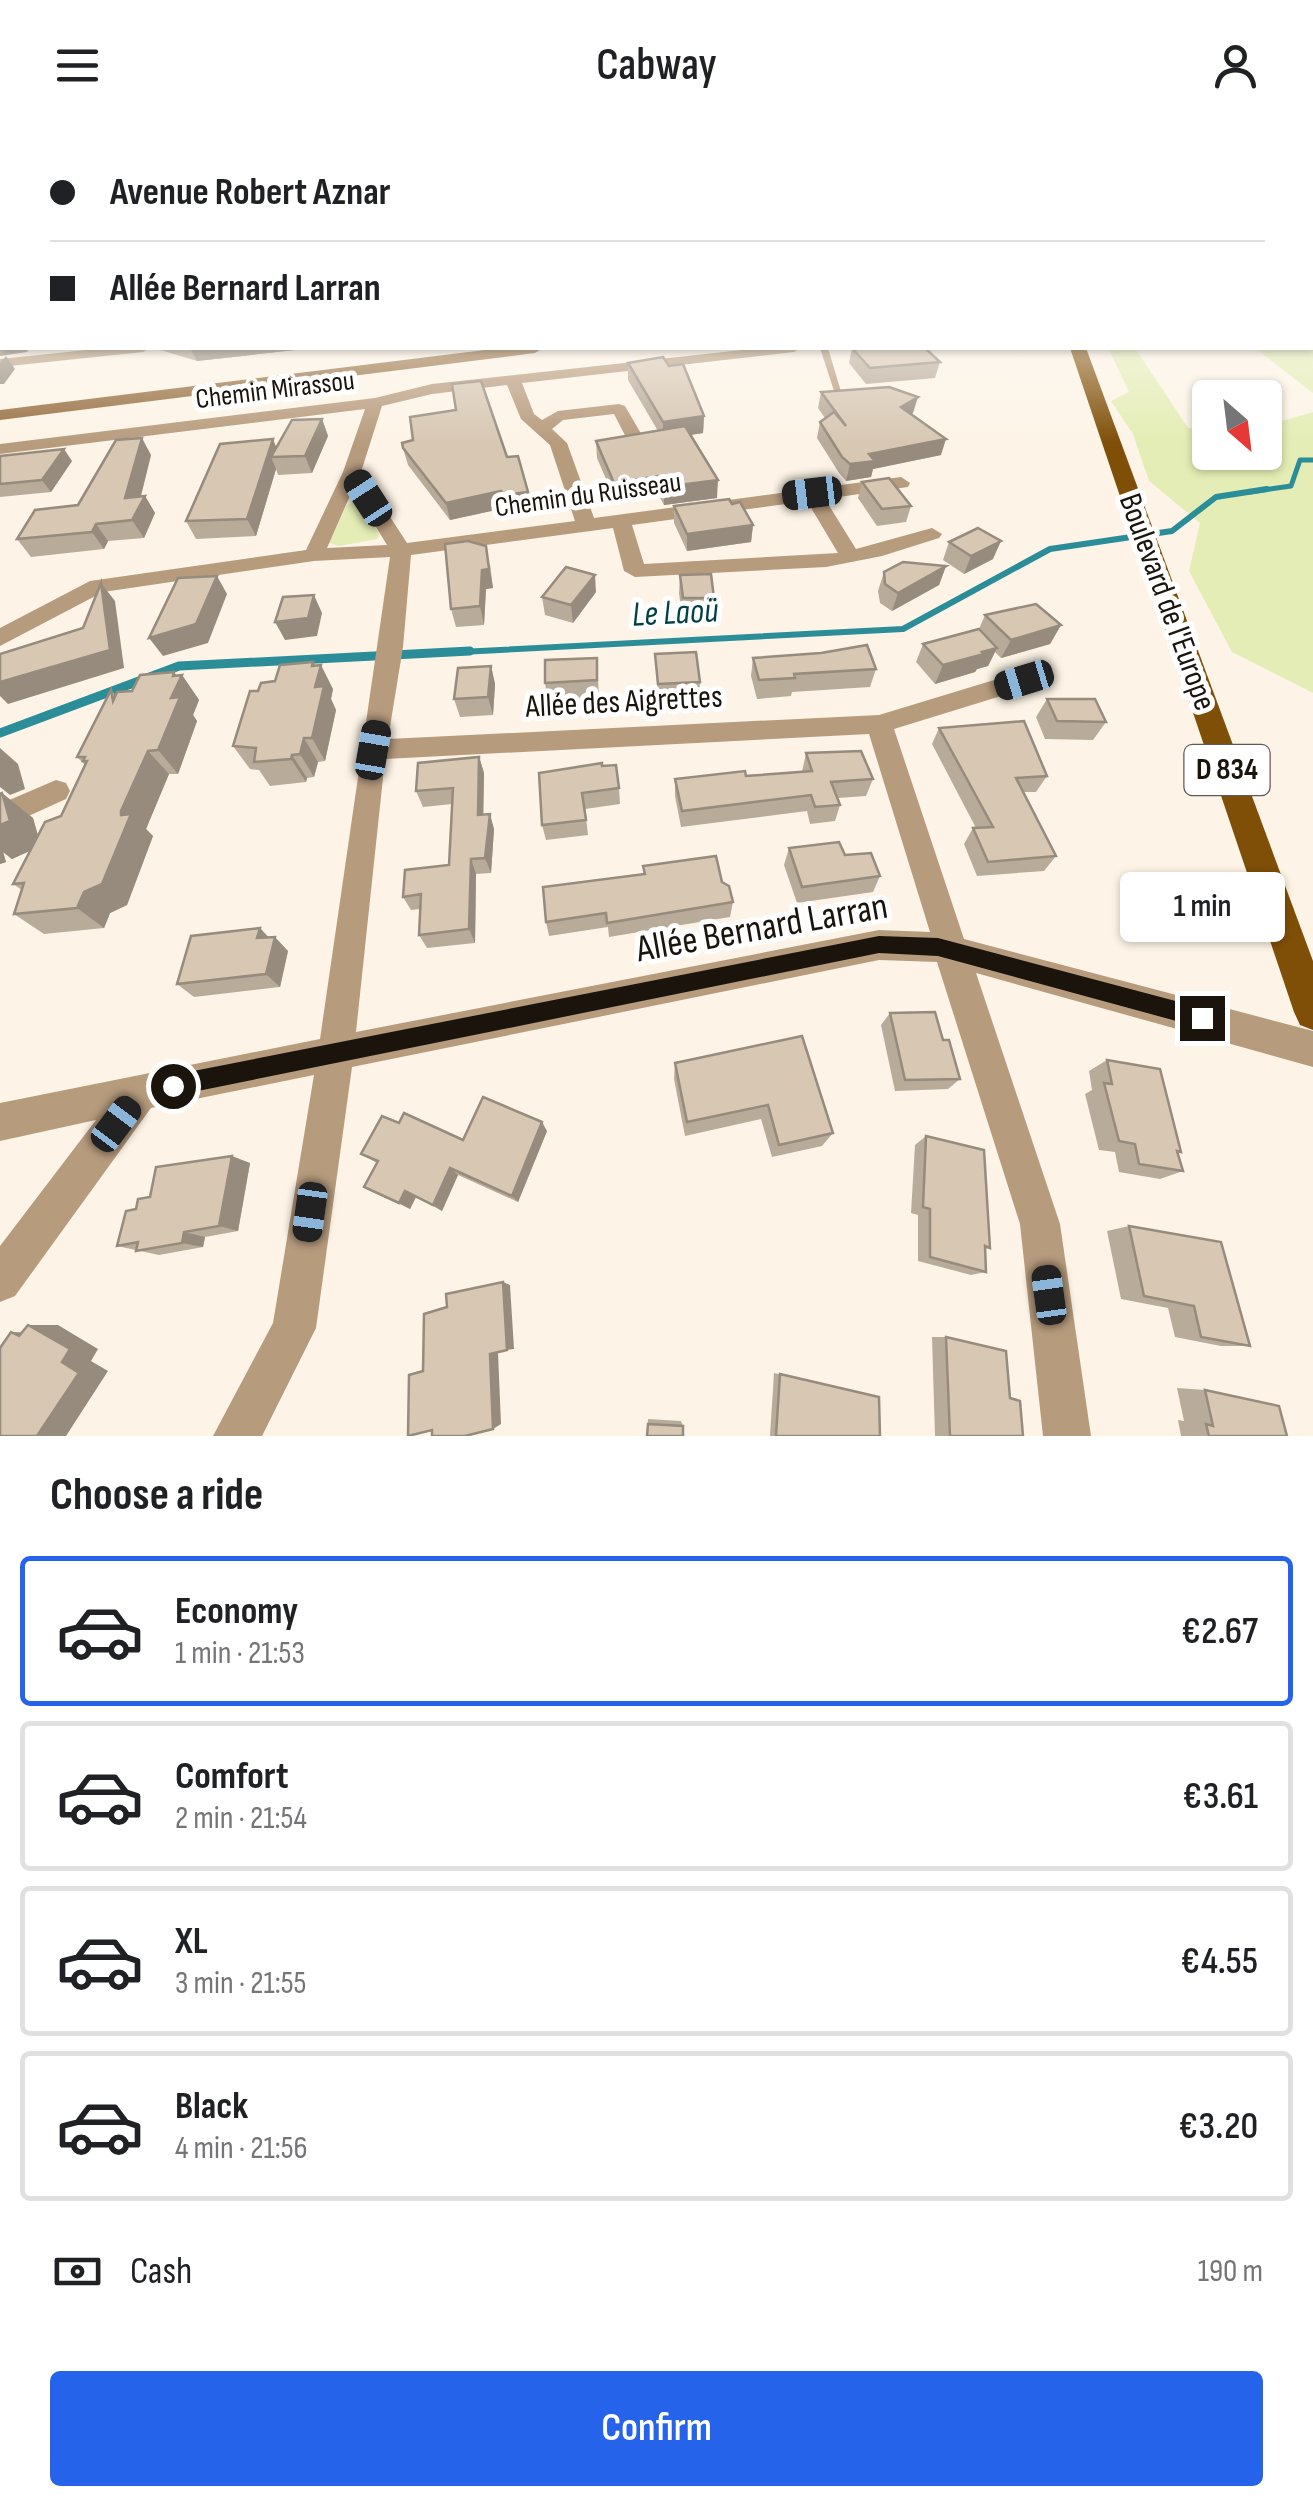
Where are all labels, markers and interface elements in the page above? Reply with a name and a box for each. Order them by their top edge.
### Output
icon: menu [50,38,105,93]
text: Cabway [596,38,717,93]
icon: person [1208,38,1263,93]
text: Avenue Robert Aznar [110,170,390,215]
text: Allée Bernard Larran [110,266,381,311]
street label: Chemin Mirassou [194,364,356,416]
north arrow [1192,380,1282,470]
map controls [1192,380,1282,470]
car [339,465,397,531]
street label: Chemin du Ruisseau [493,466,683,524]
car [780,474,844,512]
street label: Boulevard de l'Europe [1110,488,1224,716]
water label: Le Laoü [631,589,720,637]
car [991,657,1057,703]
street label: Allée des Aigrettes [524,677,723,727]
car [353,718,393,782]
road number: D 834 [1184,745,1270,795]
callout: 1 min [1120,873,1284,943]
street label: Allée Bernard Larran [632,884,891,972]
text: 1 min [1173,887,1232,926]
route end [1180,996,1225,1041]
route start [151,1064,196,1109]
car [86,1091,146,1157]
car [291,1180,329,1244]
car [1030,1263,1068,1327]
text: Choose a ride [50,1468,263,1523]
icon: car [55,1586,145,1676]
text: Economy [175,1589,298,1634]
text: €2.67 [1181,1609,1258,1654]
text: 1 min · 21:53 [175,1634,305,1673]
icon: car [55,1751,145,1841]
text: Comfort [175,1754,289,1799]
text: €3.61 [1183,1774,1258,1819]
text: 2 min · 21:54 [175,1799,307,1838]
icon: car [55,1916,145,2006]
text: XL [175,1919,208,1964]
text: €4.55 [1180,1939,1258,1984]
text: 3 min · 21:55 [175,1964,306,2003]
icon: car [55,2081,145,2171]
text: Black [175,2084,248,2129]
text: €3.20 [1179,2104,1258,2149]
text: 4 min · 21:56 [175,2129,308,2168]
icon: cash [50,2244,105,2299]
text: Cash [130,2249,192,2294]
text: 190 m [1198,2252,1263,2291]
button: Confirm [50,2371,1263,2486]

